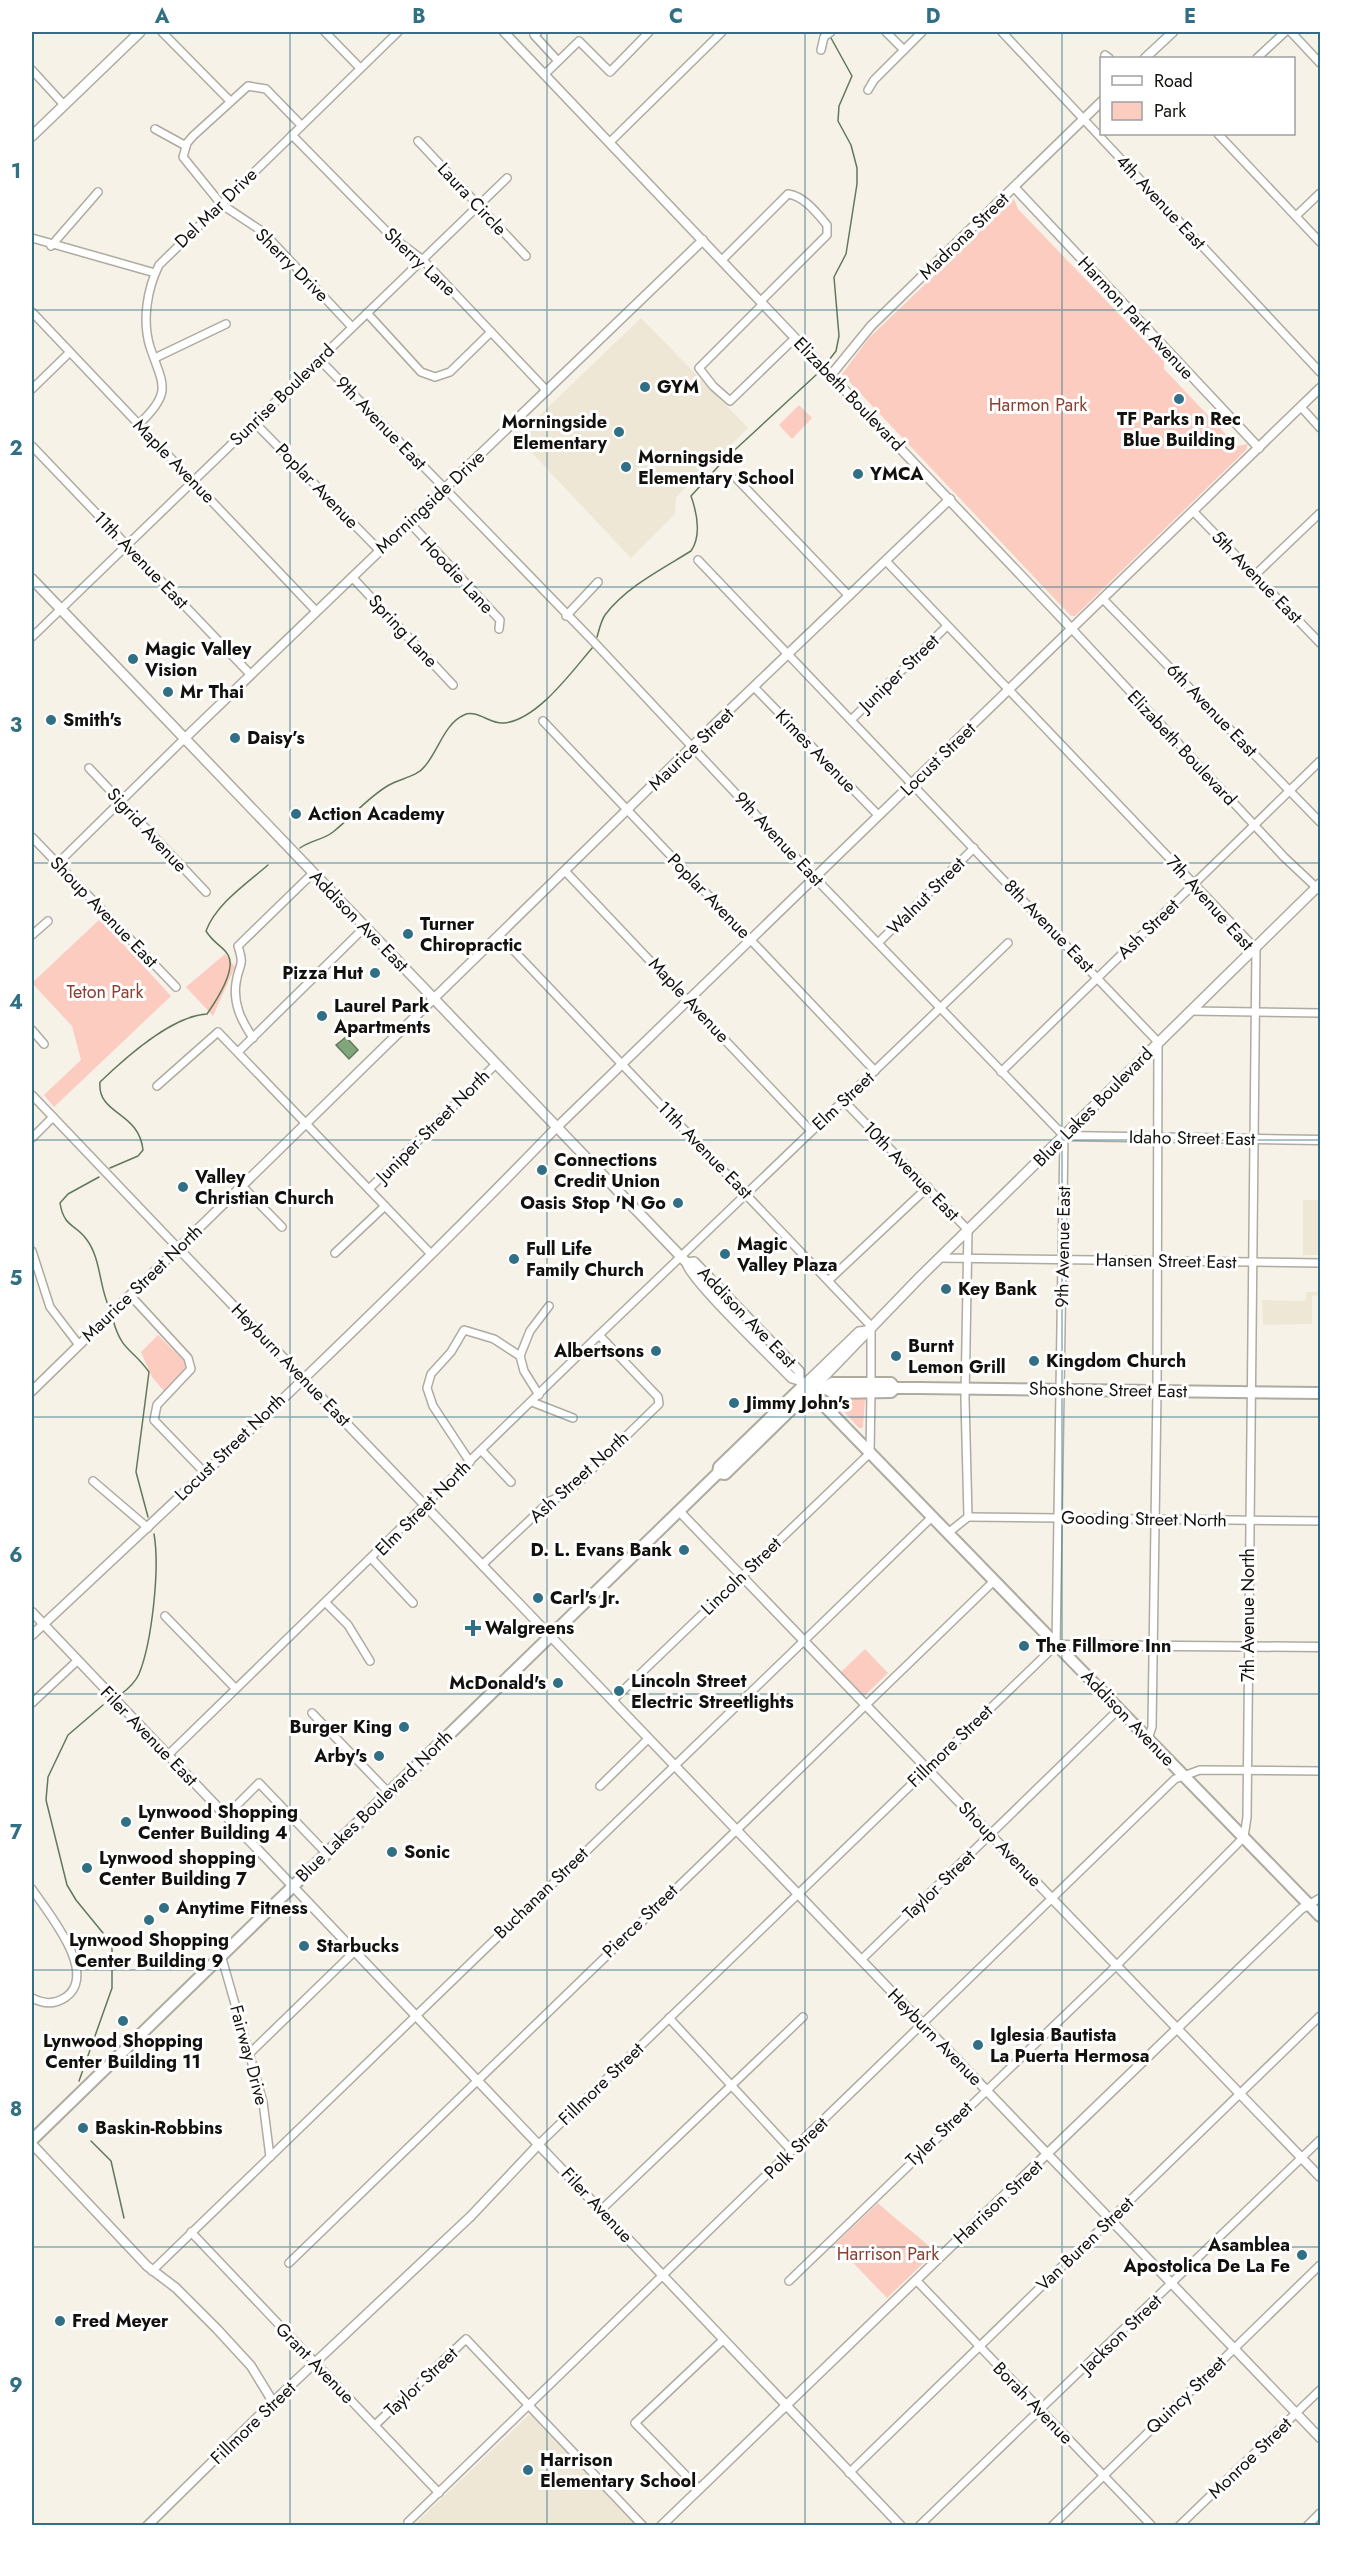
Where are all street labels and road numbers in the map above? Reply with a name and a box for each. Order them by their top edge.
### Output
street label: 4th Avenue East [1110,149,1212,256]
street label: Laura Circle [431,157,513,241]
street label: Del Mar Drive [169,162,263,254]
street label: Madrona Street [913,186,1015,286]
street label: Sherry Drive [249,222,335,308]
street label: Sherry Lane [378,222,462,302]
street label: Harmon Park Avenue [1072,251,1200,385]
street label: Elizabeth Boulevard [788,331,910,457]
street label: Sunrise Boulevard [224,338,340,452]
street label: 9th Avenue East [330,370,433,476]
street label: Maple Avenue [127,413,221,509]
street label: Poplar Avenue [269,437,365,535]
street label: Morningside Drive [369,444,491,560]
street label: 11th Avenue East [88,505,195,615]
street label: 5th Avenue East [1206,524,1309,630]
street label: Hoodie Lane [414,530,500,620]
street label: Spring Lane [362,589,444,673]
street label: Juniper Street [852,628,945,719]
street label: 6th Avenue East [1161,657,1264,763]
street label: Elizabeth Boulevard [1121,684,1243,812]
street label: Maurice Street [642,701,740,796]
street label: Kimes Avenue [770,704,862,798]
street label: Locust Street [894,716,982,802]
street label: Sigrid Avenue [101,782,193,878]
street label: 9th Avenue East [728,786,830,893]
street label: Poplar Avenue [661,847,757,945]
street label: 7th Avenue East [1160,850,1260,957]
street label: Shoup Avenue East [44,851,164,974]
street label: Walnut Street [881,851,971,941]
street label: Addison Ave East [304,864,415,978]
street label: 8th Avenue East [998,874,1101,979]
street label: Ash Street [1111,892,1185,965]
street label: Maple Avenue [643,951,735,1049]
street label: Blue Lakes Boulevard [1027,1041,1159,1173]
street label: Juniper Street North [369,1063,496,1190]
street label: Elm Street [806,1065,880,1137]
street label: 11th Avenue East [652,1095,759,1205]
street label: 10th Avenue East [857,1115,966,1227]
street label: Idaho Street East [1129,1124,1256,1152]
street label: 9th Avenue East [1049,1186,1077,1308]
street label: Maurice Street North [76,1218,208,1348]
street label: Hansen Street East [1095,1247,1237,1275]
street label: Addison Ave East [692,1260,803,1374]
street label: Heyburn Avenue East [225,1298,357,1433]
street label: Shoshone Street East [1029,1376,1188,1404]
street label: Locust Street North [169,1387,291,1507]
street label: Ash Street North [523,1425,635,1529]
street label: Elm Street North [369,1454,477,1562]
street label: Gooding Street North [1061,1505,1227,1533]
street label: Lincoln Street [695,1531,787,1621]
street label: 7th Avenue North [1235,1548,1261,1682]
street label: Addison Avenue [1075,1664,1181,1772]
street label: Filer Avenue East [94,1680,204,1792]
street label: Fillmore Street [902,1698,999,1793]
street label: Blue Lakes Boulevard North [290,1724,458,1888]
street label: Shoup Avenue [952,1795,1048,1893]
street label: Buchanan Street [488,1841,594,1945]
street label: Taylor Street [897,1843,981,1926]
street label: Pierce Street [596,1878,684,1964]
street label: Heyburn Avenue [882,1982,988,2092]
street label: Fairway Drive [223,2002,275,2108]
street label: Fillmore Street [553,2036,650,2131]
street label: Tyler Street [900,2095,979,2172]
street label: Polk Street [758,2111,834,2185]
street label: Harrison Street [948,2153,1049,2250]
street label: Filer Avenue [555,2161,639,2249]
street label: Van Buren Street [1031,2190,1140,2297]
street label: Jackson Street [1073,2288,1168,2381]
street label: Grant Avenue [270,2317,360,2409]
street label: Taylor Street [379,2341,464,2423]
street label: Quincy Street [1140,2350,1232,2440]
street label: Borah Avenue [987,2356,1079,2450]
street label: Fillmore Street [205,2375,302,2470]
street label: Monroe Street [1202,2411,1298,2505]

